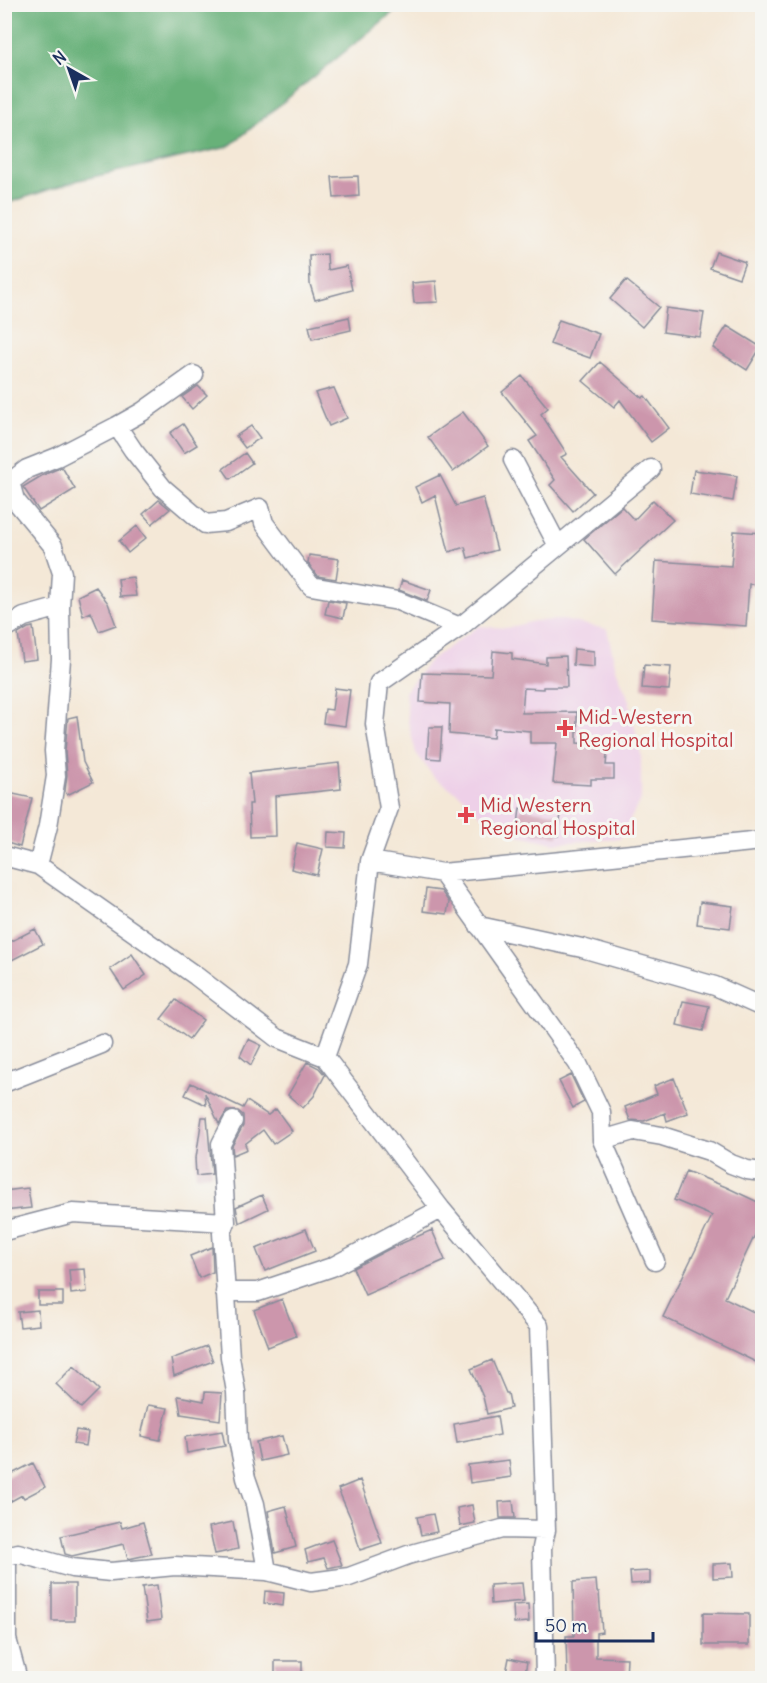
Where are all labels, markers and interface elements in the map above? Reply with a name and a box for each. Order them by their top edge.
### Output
north arrow [39,39,99,99]
text: N [49,46,70,69]
place label: Mid-Western Regional Hospital [578,704,733,752]
marker: Mid-Western Regional Hospital [556,719,574,737]
place label: Mid Western Regional Hospital [480,792,635,840]
marker: Mid Western Regional Hospital [457,806,475,824]
scale bar [536,1605,653,1643]
text: 50 m [545,1614,587,1637]

